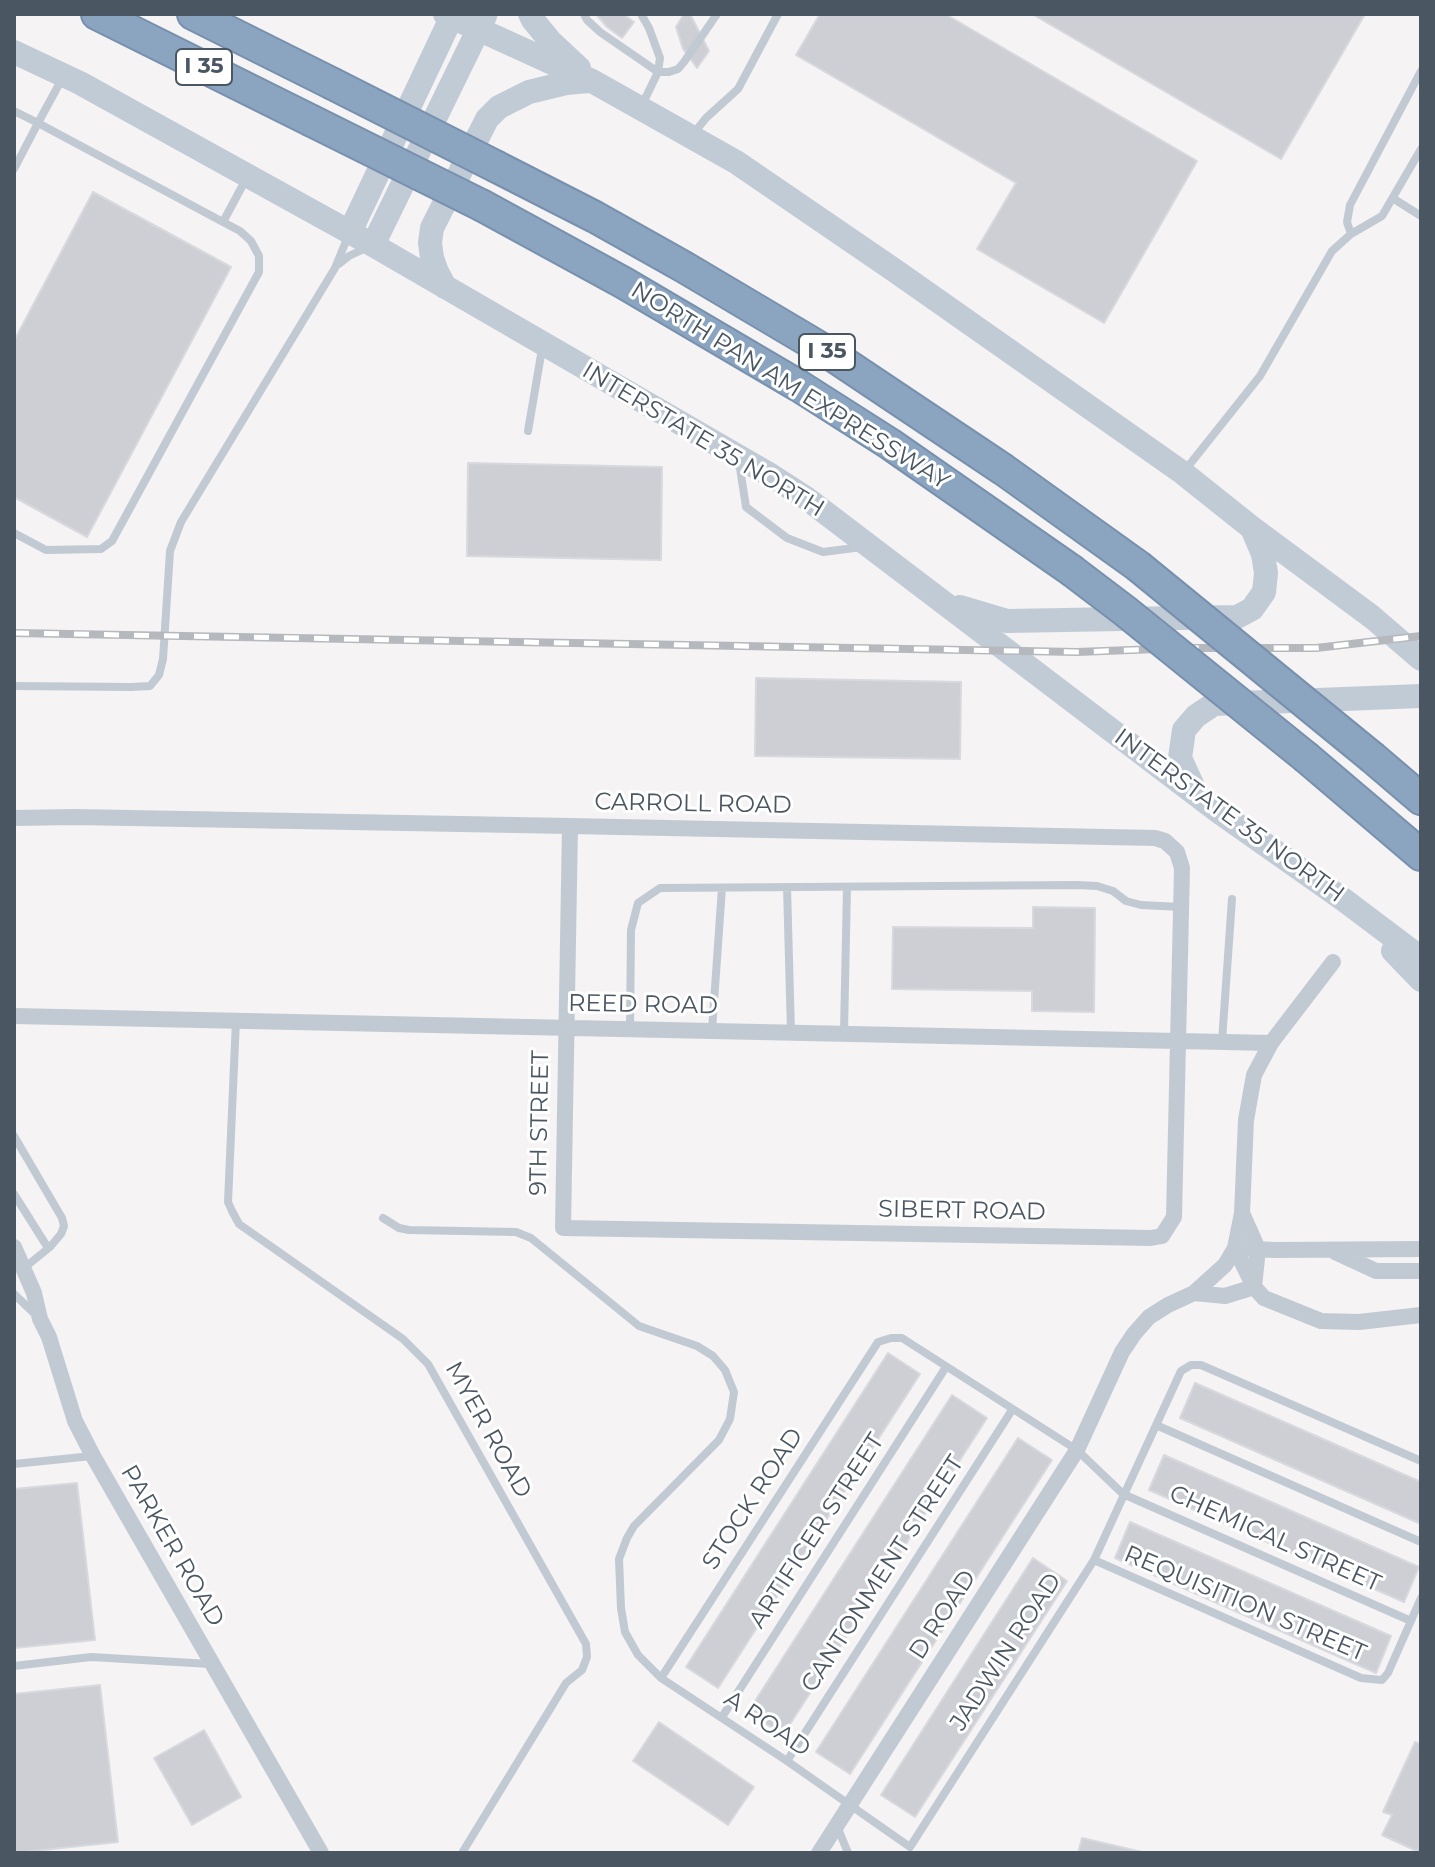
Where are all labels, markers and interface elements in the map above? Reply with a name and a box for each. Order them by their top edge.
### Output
road number: I 35 [176,49,232,85]
street label: NORTH PAN AM EXPRESSWAY [625,276,955,496]
road number: I 35 [799,334,855,370]
street label: INTERSTATE 35 NORTH [577,356,829,524]
street label: INTERSTATE 35 NORTH [1108,723,1350,909]
street label: CARROLL ROAD [594,788,792,820]
street label: REED ROAD [568,989,718,1021]
street label: 9TH STREET [524,1050,556,1196]
street label: SIBERT ROAD [878,1195,1046,1227]
street label: MYER ROAD [439,1357,537,1503]
street label: STOCK ROAD [697,1423,809,1575]
street label: ARTIFICER STREET [743,1428,891,1634]
street label: CANTONMENT STREET [796,1450,970,1698]
street label: PARKER ROAD [114,1460,230,1632]
street label: CHEMICAL STREET [1165,1479,1385,1599]
street label: REQUISITION STREET [1120,1540,1370,1668]
street label: D ROAD [904,1565,982,1665]
street label: JADWIN ROAD [944,1568,1068,1736]
street label: A ROAD [718,1685,816,1763]

